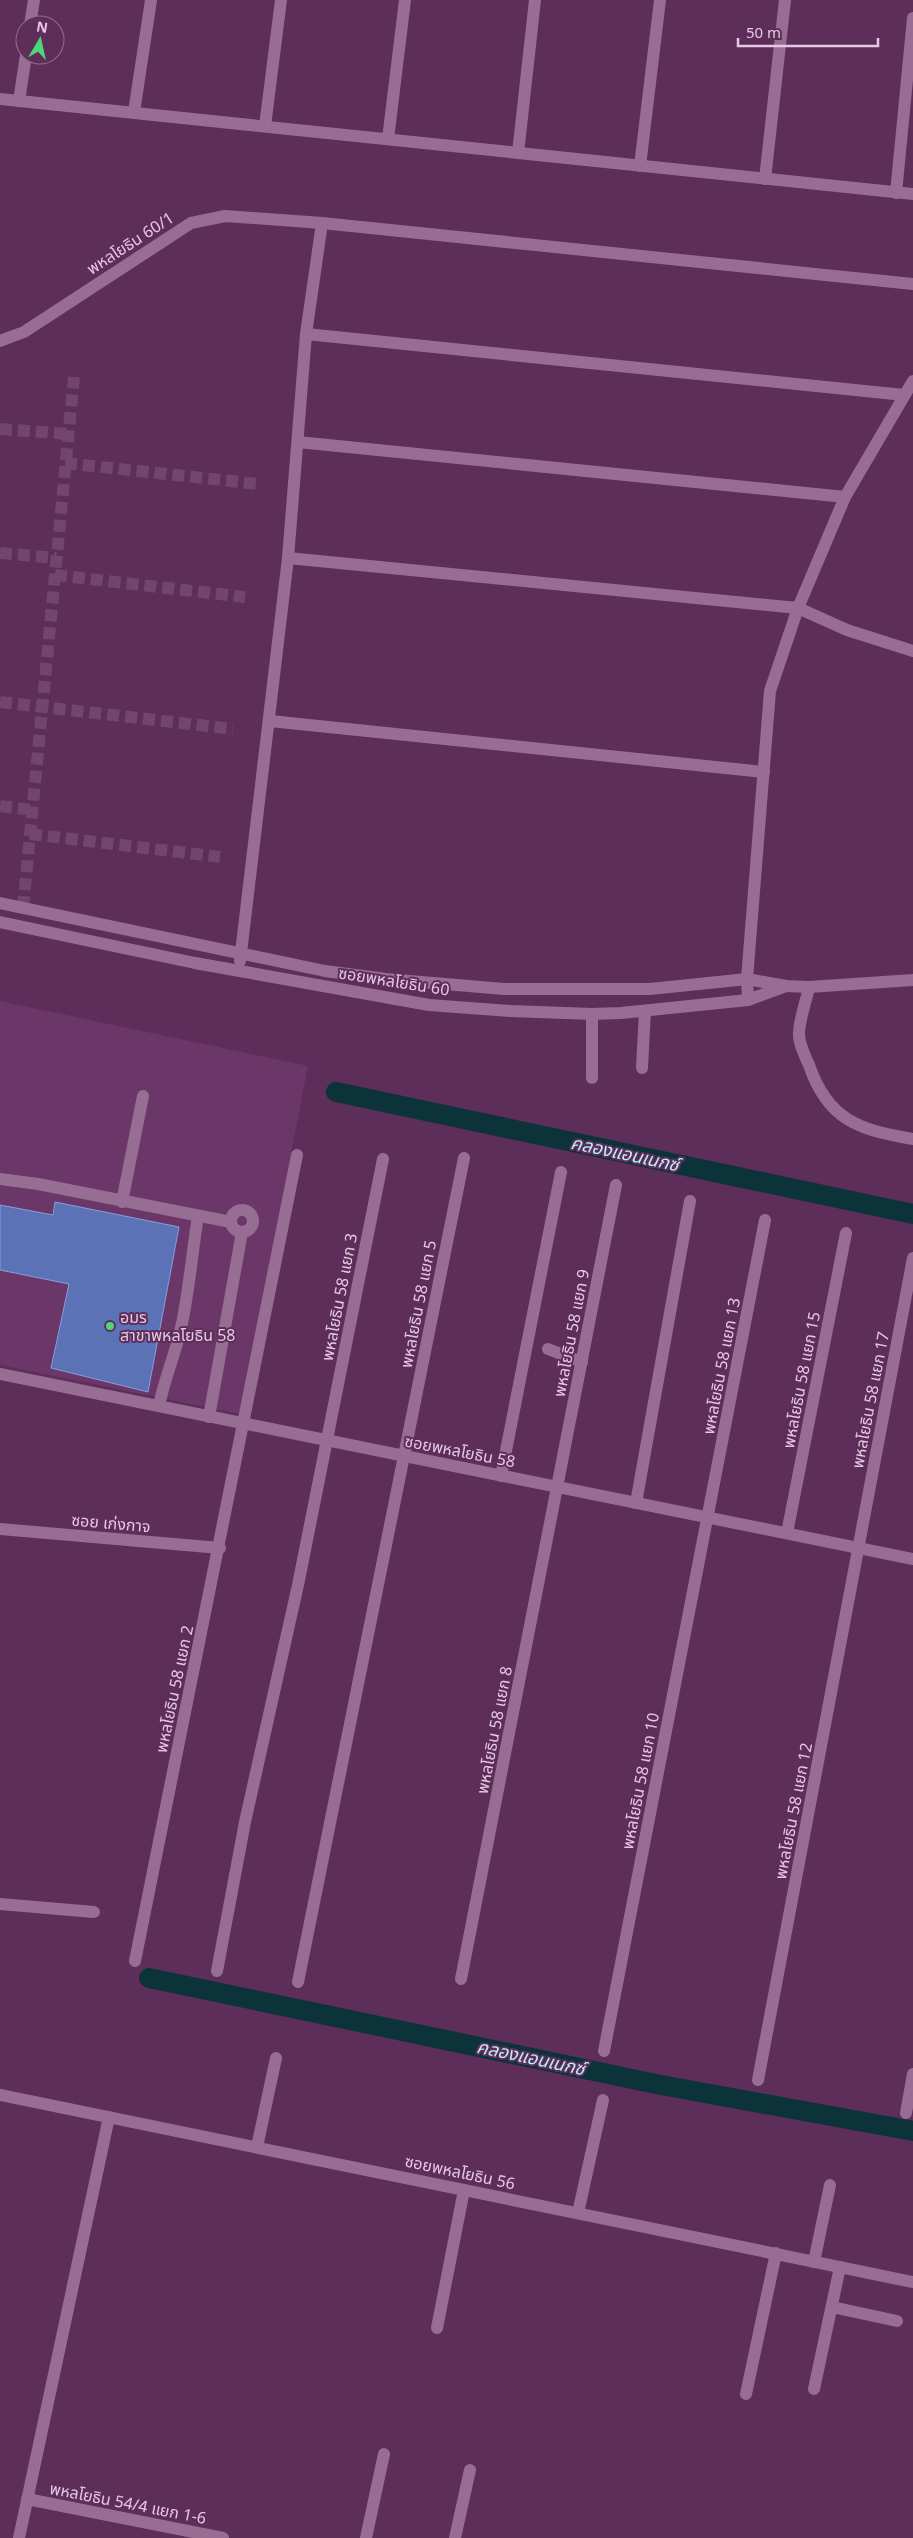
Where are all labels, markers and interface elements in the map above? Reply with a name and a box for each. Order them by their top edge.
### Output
north arrow [15,15,65,65]
scale bar [738,15,878,47]
text: N [35,16,49,37]
text: 50 m [746,22,781,42]
street label: พหลโยธิน 60/1 [82,207,178,279]
street label: ซอยพหลโยธิน 60 [337,961,451,1001]
water label: คลองแอนเนกซ์ [569,1130,685,1177]
street label: พหลโยธิน 58 แยก 3 [316,1231,362,1363]
street label: พหลโยธิน 58 แยก 5 [395,1238,441,1370]
street label: พหลโยธิน 58 แยก 9 [548,1267,594,1399]
street label: พหลโยธิน 58 แยก 13 [697,1296,745,1436]
place label: อมร สาขาพหลโยธิน 58 [120,1306,235,1346]
street label: พหลโยธิน 58 แยก 15 [777,1310,825,1450]
marker: อมร สาขาพหลโยธิน 58 [104,1320,116,1332]
street label: พหลโยธิน 58 แยก 17 [846,1330,894,1470]
street label: ซอยพหลโยธิน 58 [403,1430,517,1472]
street label: ซอย เก่งกาจ [71,1509,151,1537]
street label: พหลโยธิน 58 แยก 2 [150,1623,198,1755]
street label: พหลโยธิน 58 แยก 8 [471,1664,517,1796]
street label: พหลโยธิน 58 แยก 10 [616,1711,664,1851]
street label: พหลโยธิน 58 แยก 12 [769,1741,817,1881]
water label: คลองแอนเนกซ์ [475,2034,591,2081]
street label: ซอยพหลโยธิน 56 [403,2150,517,2194]
street label: พหลโยธิน 54/4 แยก 1-6 [48,2477,208,2529]

